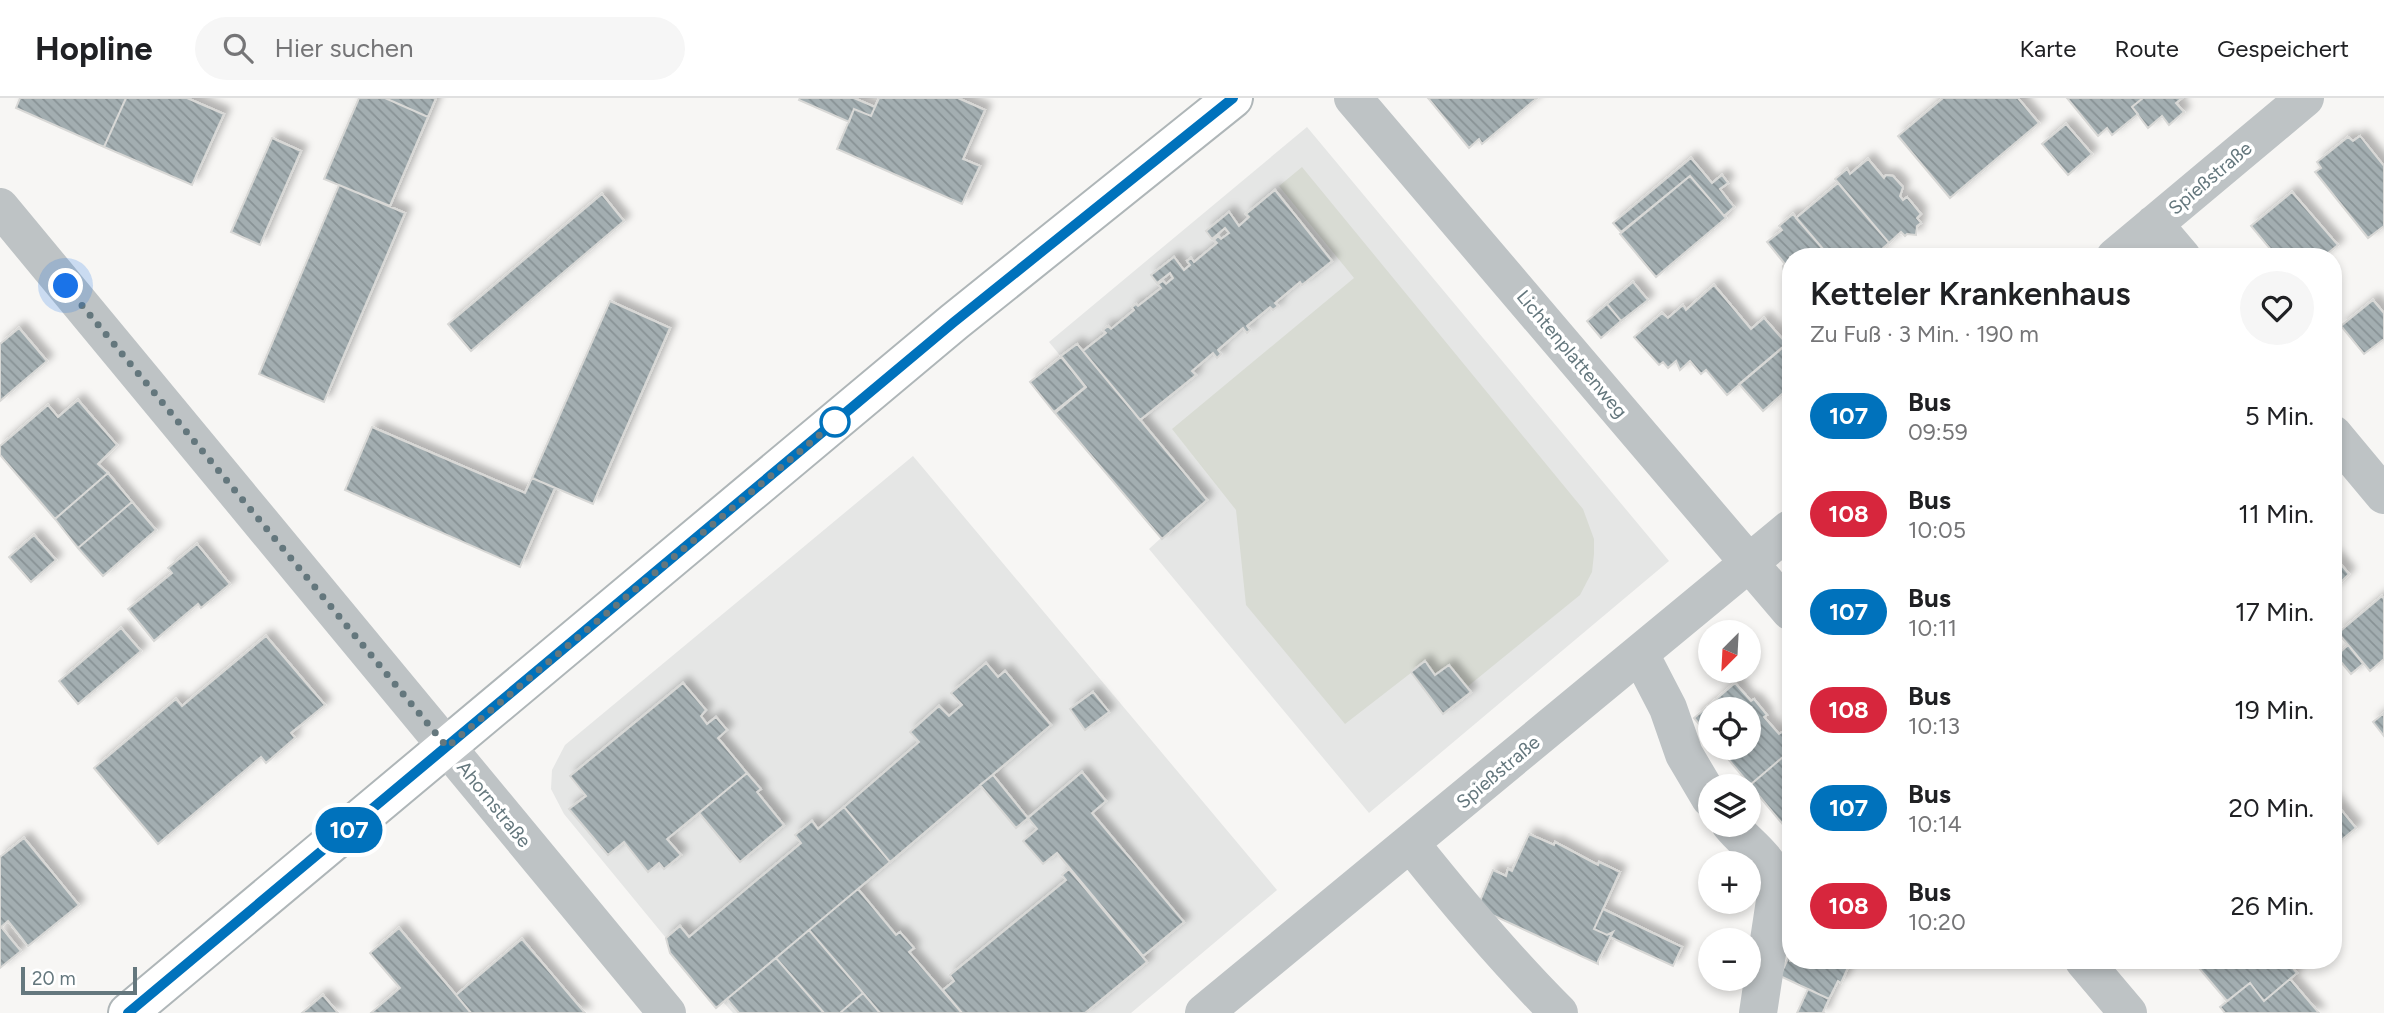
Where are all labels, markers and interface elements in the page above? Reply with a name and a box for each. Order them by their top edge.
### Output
search box [195,17,685,80]
text: Hopline [35,29,153,68]
icon: search [219,29,257,67]
text: Hier suchen [275,32,413,64]
text: Karte [2020,34,2076,63]
text: Route [2114,34,2179,63]
text: Gespeichert [2217,34,2349,63]
street label: Spießstraße [2164,137,2256,219]
your location [48,268,83,303]
button: heart [2240,271,2314,345]
text: Ketteler Krankenhaus [1810,274,2131,313]
street label: Lichtenplattenweg [1512,285,1632,423]
text: Zu Fuß · 3 Min. · 190 m [1810,320,2039,348]
text: Bus [1908,386,1951,418]
text: 5 Min. [2245,400,2314,432]
text: 107 [1829,401,1868,430]
unlabelled marker [820,407,850,437]
text: 09:59 [1908,418,1968,446]
text: Bus [1908,484,1951,516]
text: 11 Min. [2238,498,2314,530]
text: 108 [1828,499,1869,528]
text: 10:05 [1908,516,1966,544]
text: Bus [1908,582,1951,614]
text: 17 Min. [2235,596,2314,628]
text: 107 [1829,597,1868,626]
text: 10:11 [1908,614,1957,642]
north arrow [1698,620,1760,682]
map controls [1698,620,1761,991]
text: Bus [1908,680,1951,712]
text: 19 Min. [2234,694,2314,726]
text: 108 [1828,695,1869,724]
button: locate [1698,697,1761,760]
text: 10:13 [1908,712,1960,740]
street label: Spießstraße [1452,731,1544,813]
street label: Ahornstraße [452,756,536,852]
button: layers [1698,774,1761,837]
text: Bus [1908,778,1951,810]
text: 20 Min. [2228,792,2314,824]
text: 107 [1829,793,1868,822]
line badge: 107 [309,807,389,853]
text: 10:14 [1908,810,1962,838]
text: 107 [329,815,369,844]
button: + [1698,851,1761,914]
text: Bus [1908,876,1951,908]
text: 26 Min. [2230,890,2314,922]
text: 108 [1828,891,1869,920]
text: 10:20 [1908,908,1966,936]
button: − [1698,928,1761,991]
scale bar [21,964,136,996]
text: 20 m [32,967,76,990]

